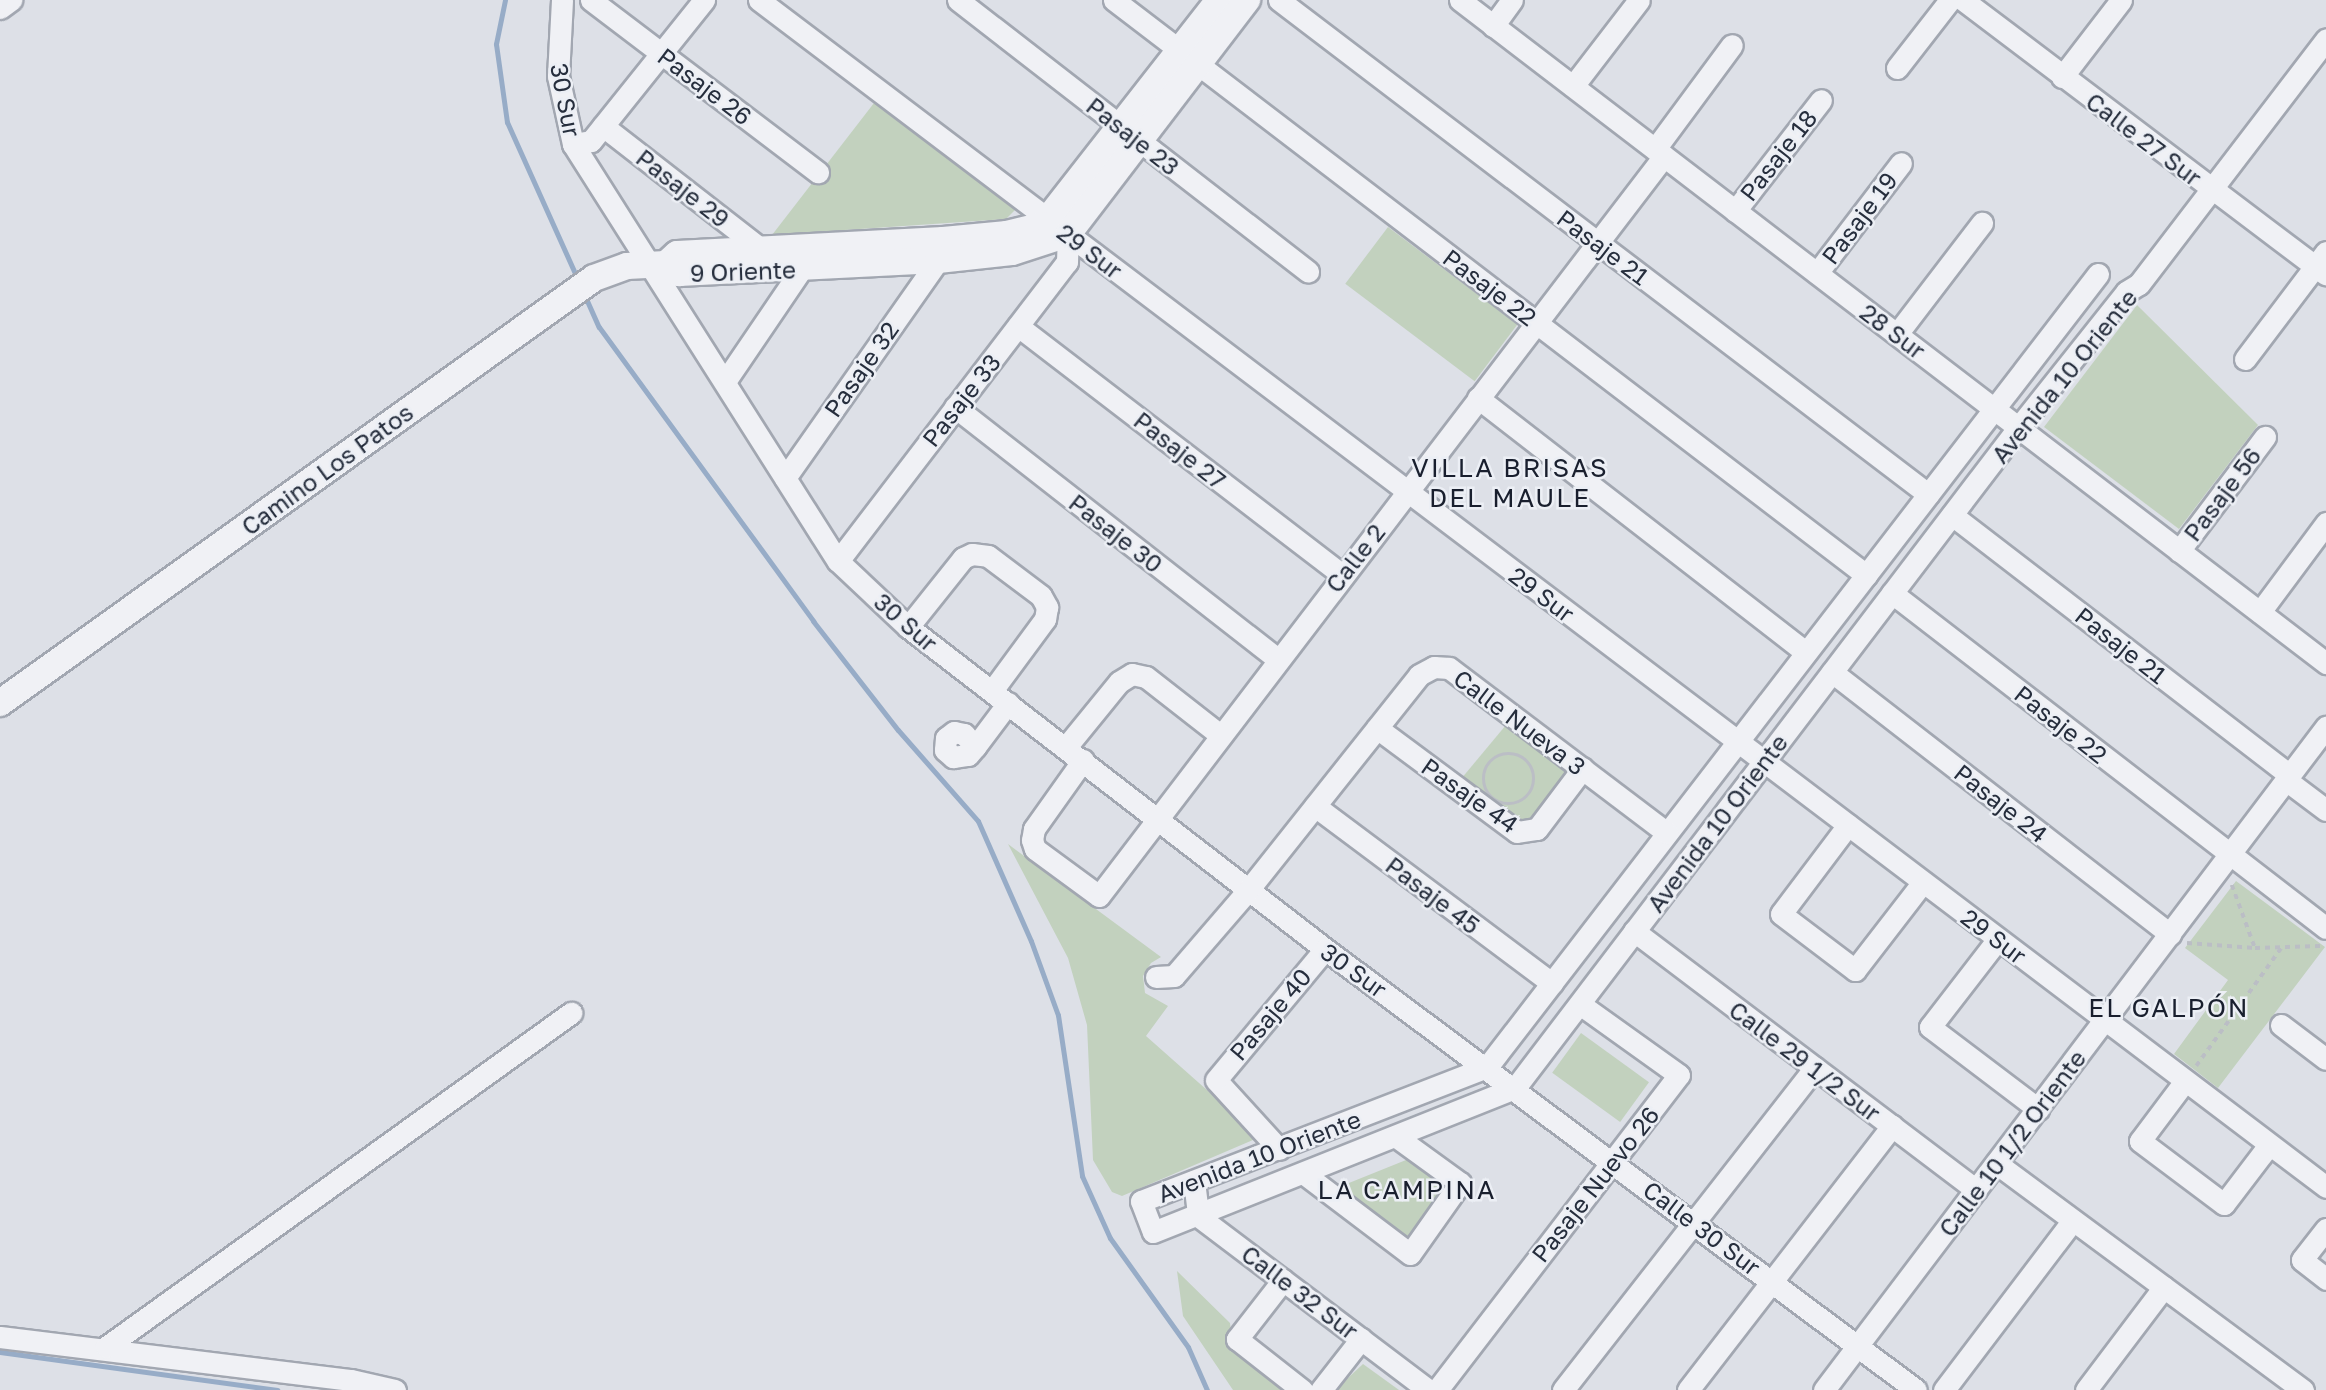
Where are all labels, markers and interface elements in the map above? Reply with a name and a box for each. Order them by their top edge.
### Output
street label: Pasaje 26 [652,41,758,131]
street label: 30 Sur [545,61,587,139]
street label: Calle 27 Sur [2081,86,2207,192]
street label: Pasaje 23 [1081,91,1185,181]
street label: Pasaje 18 [1733,104,1823,206]
street label: Pasaje 29 [631,143,735,233]
street label: Pasaje 19 [1815,166,1903,270]
street label: Pasaje 21 [1552,203,1654,291]
street label: 29 Sur [1052,217,1128,285]
street label: Pasaje 22 [1438,243,1542,331]
street label: 9 Oriente [690,255,796,287]
street label: Avenida 10 Oriente [1985,283,2143,469]
street label: 28 Sur [1855,297,1931,365]
street label: Pasaje 32 [818,316,904,422]
street label: Pasaje 33 [916,348,1006,452]
street label: Camino Los Patos [236,397,418,541]
street label: Pasaje 27 [1128,405,1232,495]
street label: Pasaje 56 [2177,441,2267,547]
district label: VILLA BRISAS DEL MAULE [1413,452,1607,514]
street label: Pasaje 30 [1064,488,1168,578]
street label: Calle 2 [1319,518,1391,598]
street label: 29 Sur [1504,560,1580,628]
street label: 30 Sur [869,587,943,657]
street label: Pasaje 21 [2070,601,2172,689]
street label: Calle Nueva 3 [1448,663,1592,781]
street label: Pasaje 22 [2009,679,2113,769]
street label: Avenida 10 Oriente [1641,728,1793,918]
street label: Pasaje 44 [1416,751,1524,839]
street label: Pasaje 24 [1949,758,2053,848]
street label: Pasaje 45 [1380,850,1486,940]
street label: 29 Sur [1956,902,2032,970]
street label: 30 Sur [1316,937,1392,1003]
street label: Pasaje 40 [1223,962,1317,1066]
district label: EL GALPÓN [2089,992,2249,1024]
street label: Calle 29 1/2 Sur [1724,995,1886,1127]
street label: Calle 10 1/2 Oriente [1932,1044,2092,1242]
street label: Pasaje Nuevo 26 [1525,1100,1665,1268]
street label: Avenida 10 Oriente [1153,1104,1365,1208]
district label: LA CAMPINA [1319,1174,1495,1206]
street label: Calle 30 Sur [1638,1175,1766,1281]
street label: Calle 32 Sur [1236,1239,1364,1345]

